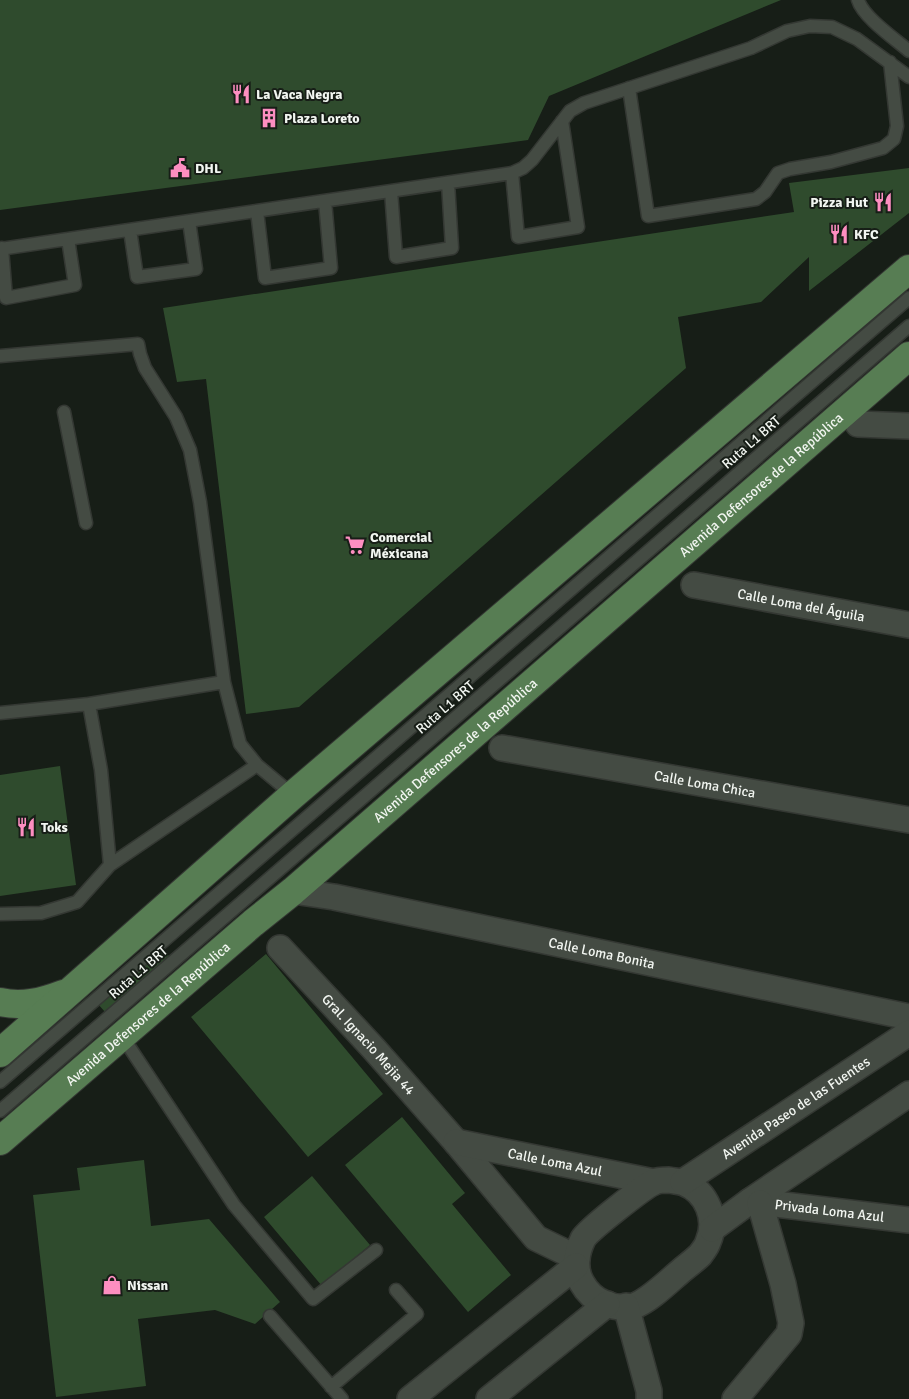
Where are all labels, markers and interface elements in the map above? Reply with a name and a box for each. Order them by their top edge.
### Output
restaurant icon: La Vaca Negra [230,83,252,105]
place label: La Vaca Negra [256,86,342,103]
building icon: Plaza Loreto [258,107,280,129]
place label: Plaza Loreto [284,110,360,127]
public building icon: DHL [169,157,191,179]
place label: DHL [195,160,222,177]
restaurant icon: Pizza Hut [872,191,894,213]
place label: Pizza Hut [810,194,869,211]
restaurant icon: KFC [828,223,850,245]
place label: KFC [854,226,879,243]
street label: Avenida Defensores de la República [676,409,847,561]
street label: Ruta L1 BRT [718,412,784,472]
place label: Comercial Méxicana [370,529,433,562]
supermarket icon: Comercial Méxicana [344,534,366,556]
street label: Calle Loma del Águila [736,585,866,626]
street label: Avenida Defensores de la República [370,675,541,826]
street label: Ruta L1 BRT [412,677,478,737]
street label: Calle Loma Chica [653,767,757,802]
restaurant icon: Toks [15,816,37,838]
place label: Toks [41,819,68,836]
street label: Calle Loma Bonita [547,934,656,973]
street label: Avenida Defensores de la República [62,939,234,1090]
street label: Ruta L1 BRT [105,942,171,1002]
street label: Gral. Ignacio Mejia 44 [318,991,419,1099]
street label: Avenida Paseo de las Fuentes [719,1053,873,1163]
street label: Calle Loma Azul [506,1145,604,1180]
street label: Privada Loma Azul [774,1196,885,1226]
shop icon: Nissan [101,1274,123,1296]
place label: Nissan [127,1277,168,1294]

